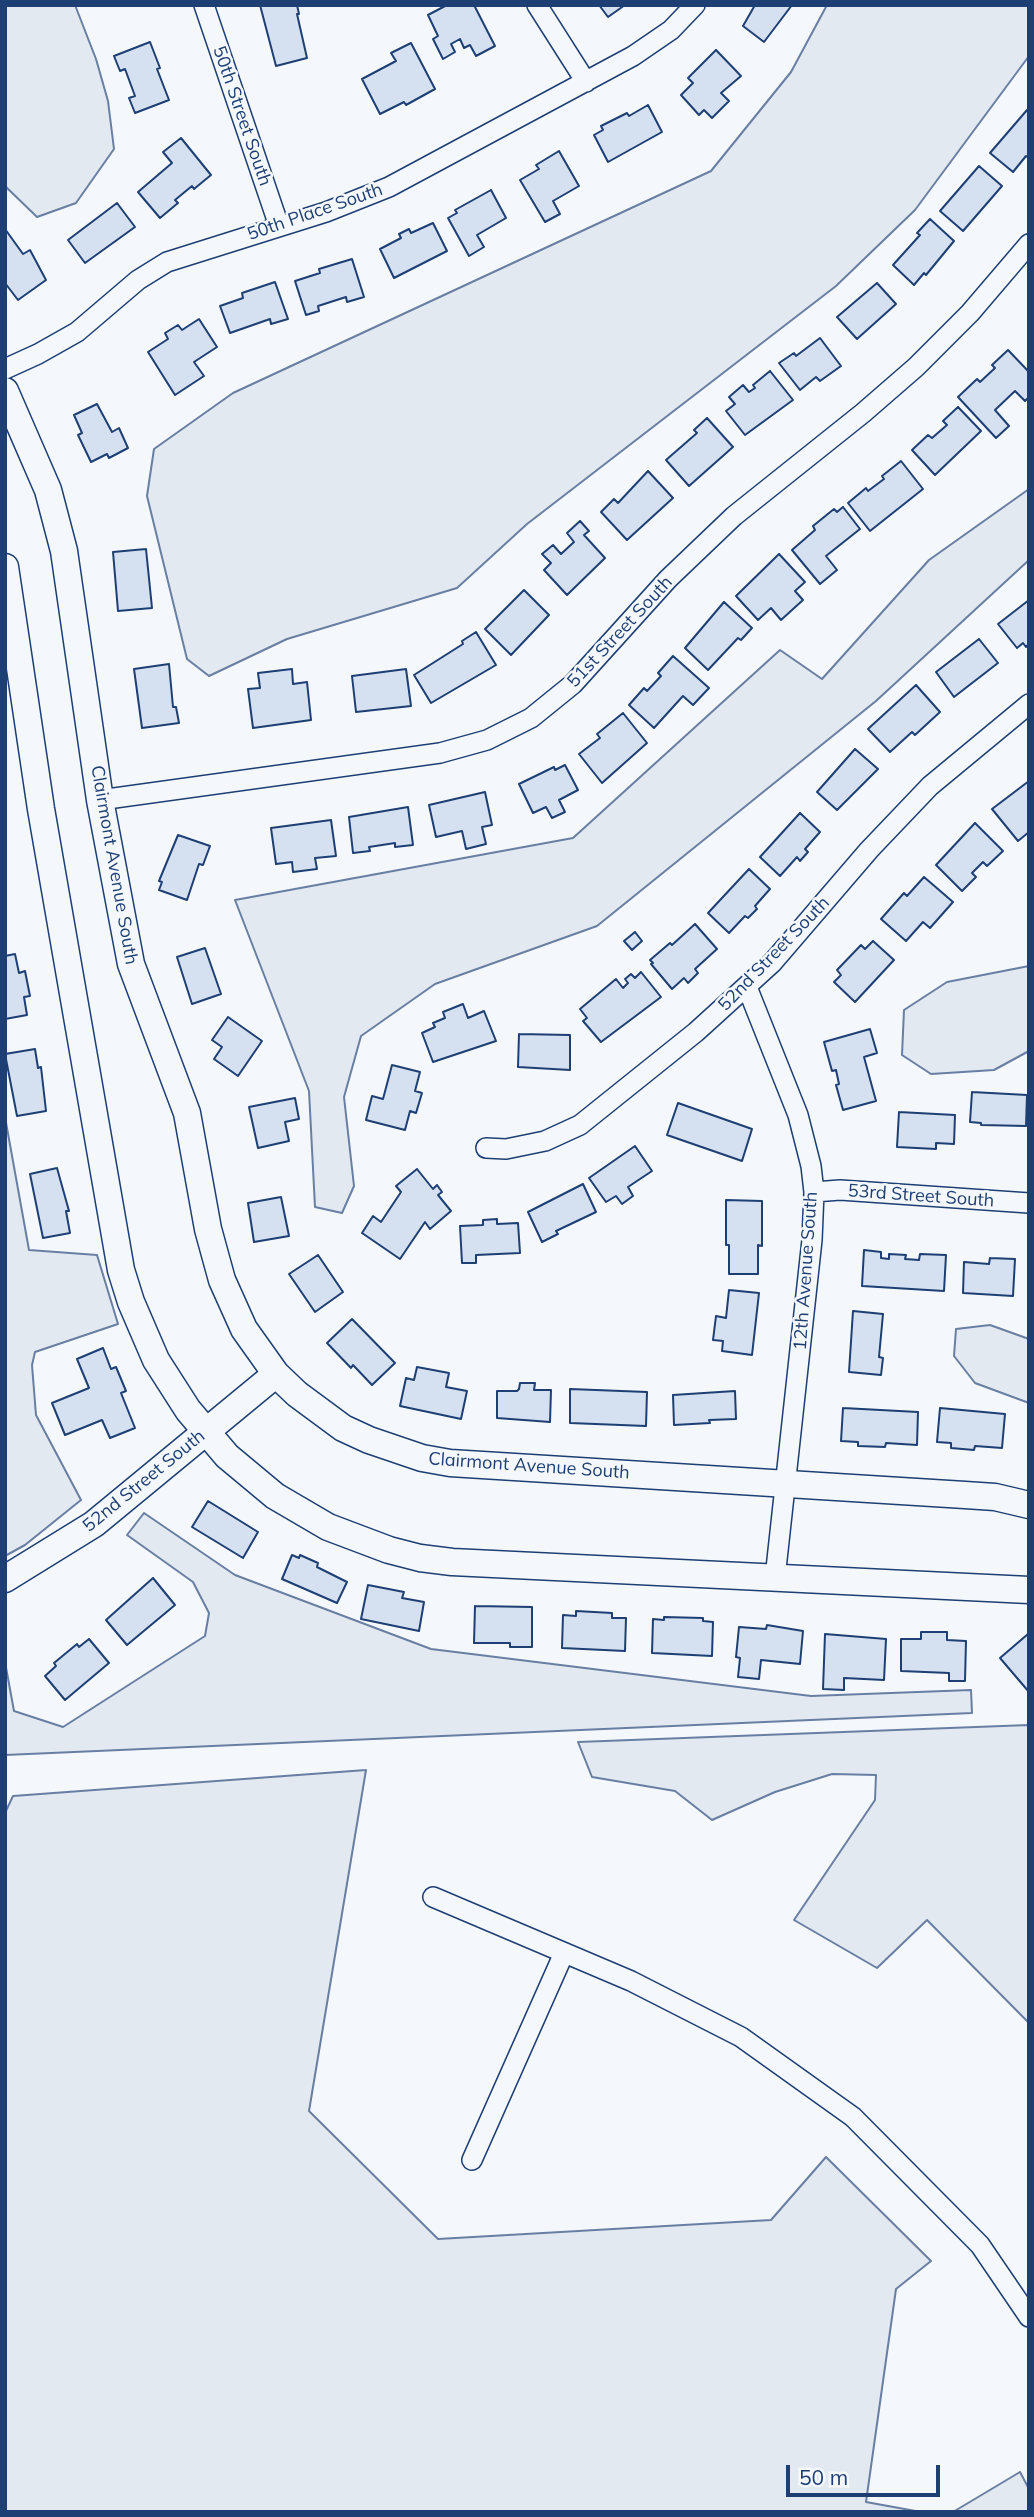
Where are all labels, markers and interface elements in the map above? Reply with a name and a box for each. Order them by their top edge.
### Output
street label: 50th Street South [208,43,276,189]
street label: 50th Place South [244,179,386,245]
street label: 51st Street South [563,572,677,692]
street label: Clairmont Avenue South [86,764,142,966]
street label: 52nd Street South [714,892,834,1016]
street label: 53rd Street South [847,1180,995,1212]
street label: 12th Avenue South [790,1191,822,1351]
street label: 52nd Street South [79,1425,209,1537]
street label: Clairmont Avenue South [428,1448,630,1484]
scale bar [789,2450,943,2494]
text: 50 m [799,2464,848,2490]

